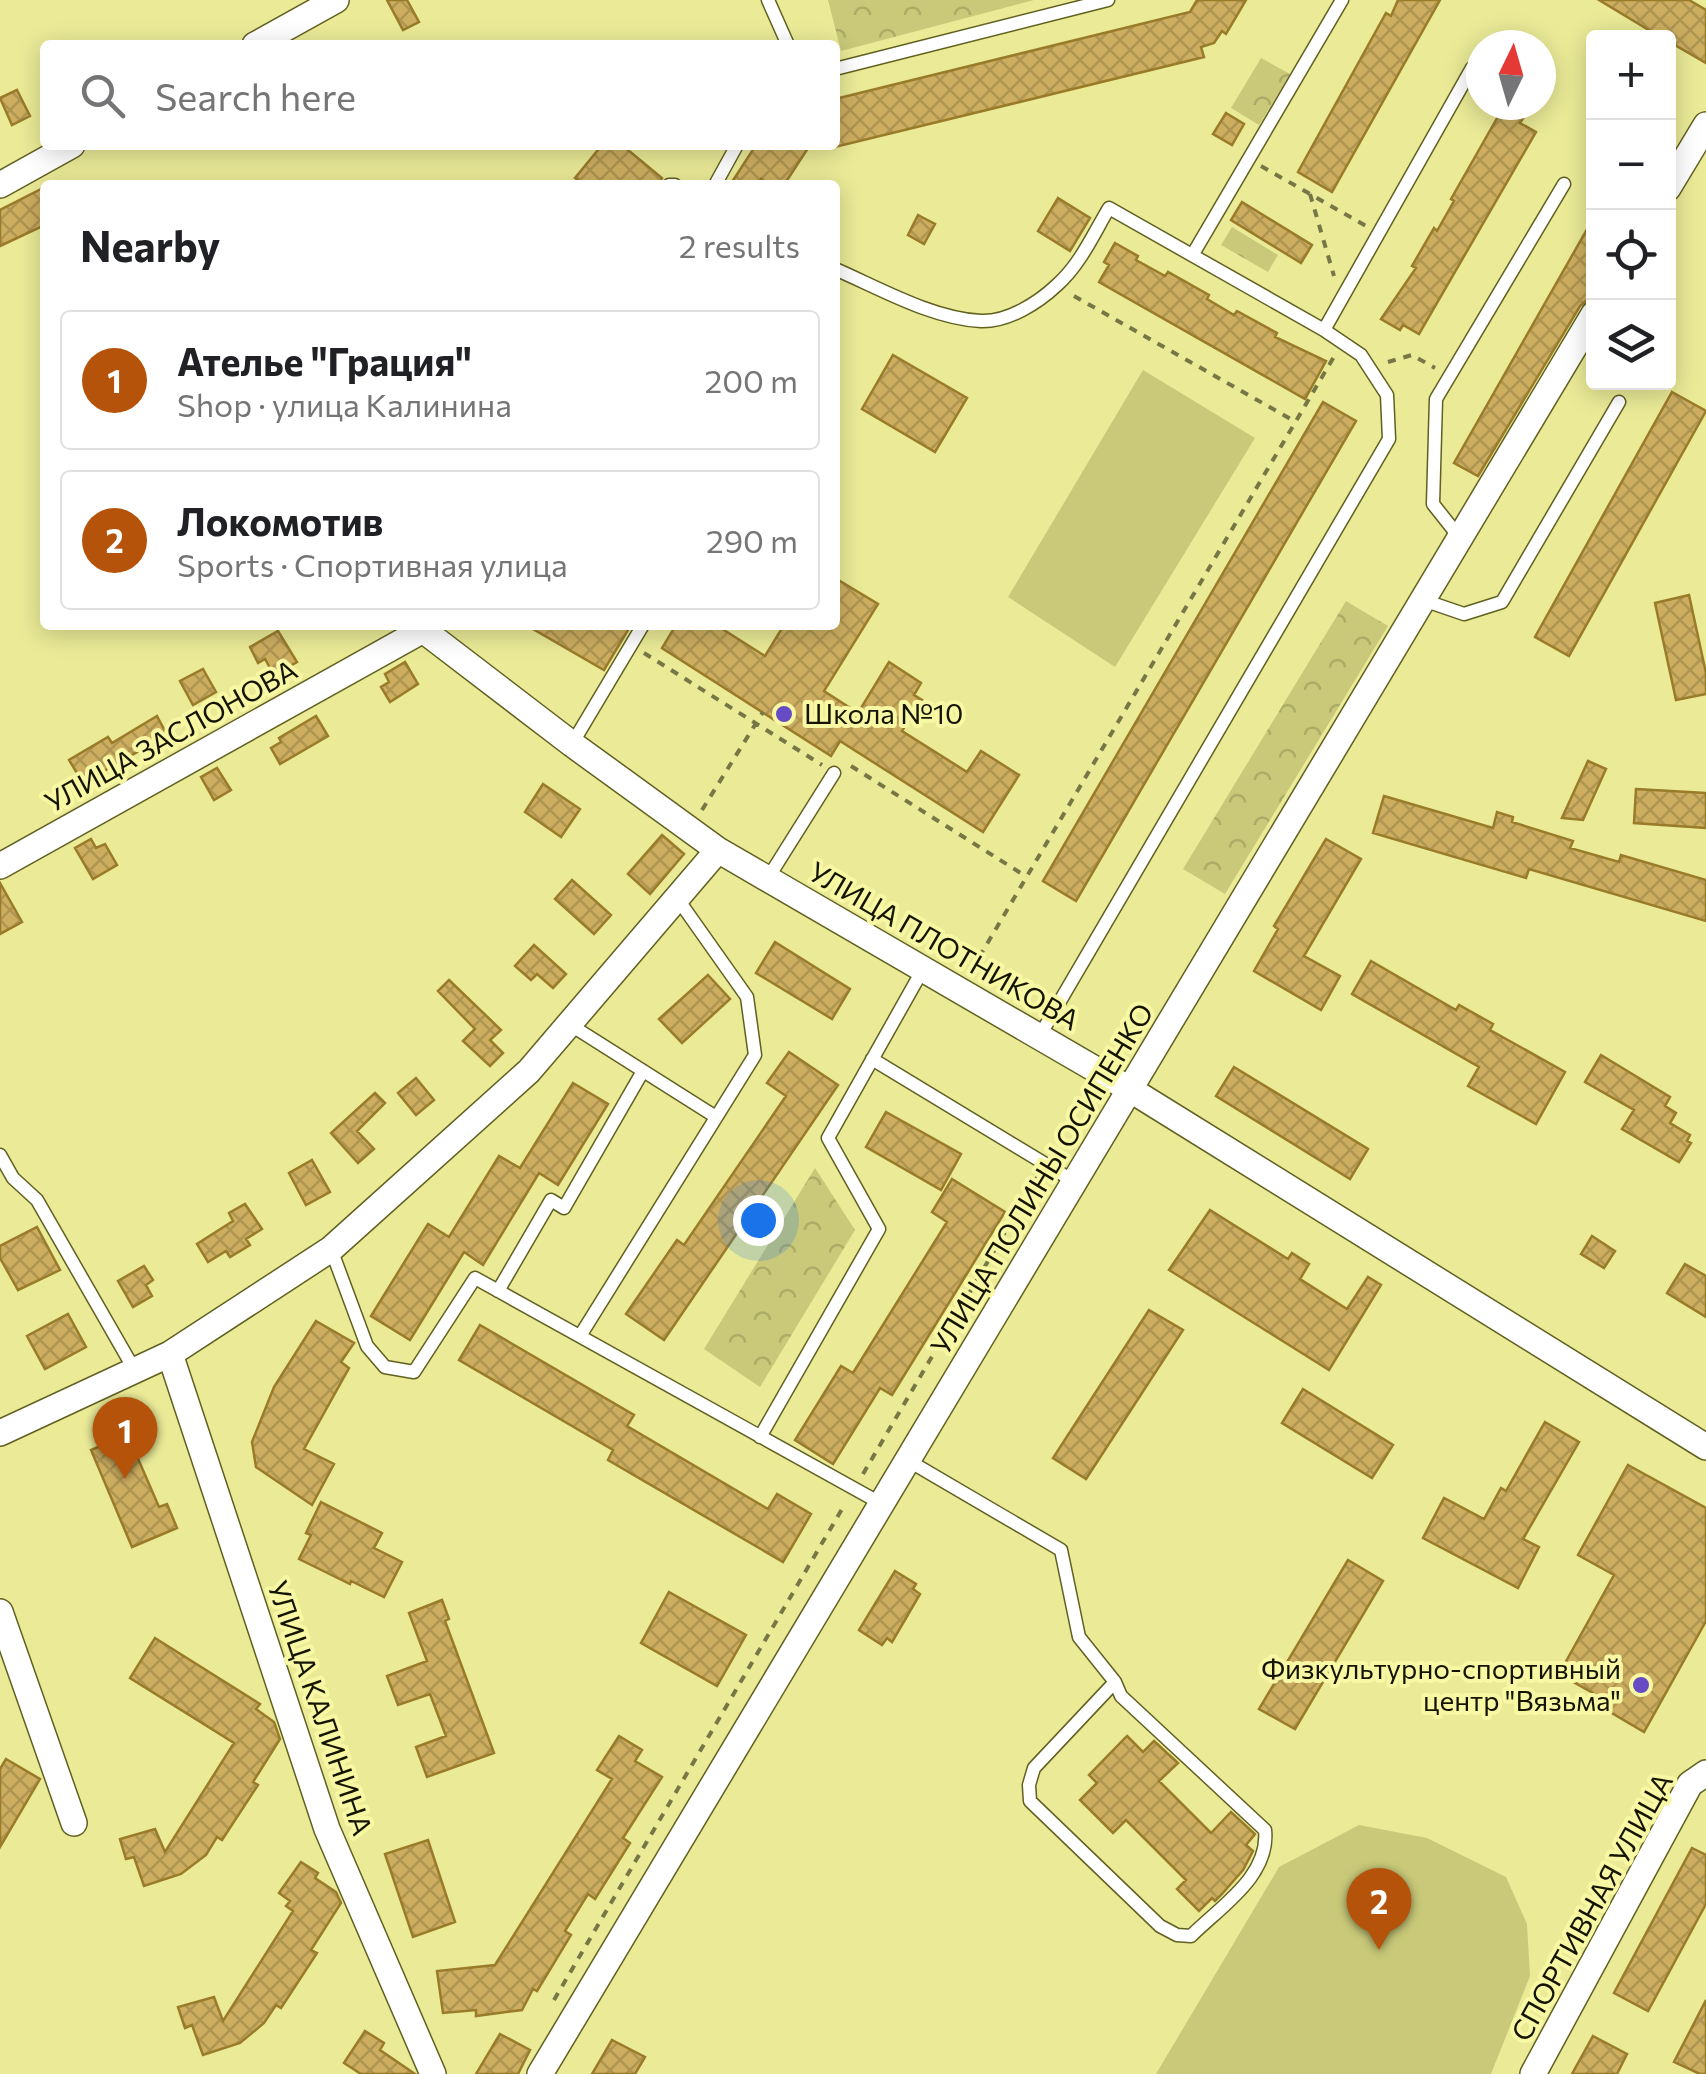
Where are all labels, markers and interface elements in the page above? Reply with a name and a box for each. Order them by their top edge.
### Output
north arrow [1466,30,1556,120]
map controls [1586,30,1676,390]
button: + [1586,30,1676,120]
search box [40,40,840,150]
icon: search [75,68,130,123]
text: Search here [155,72,356,119]
button: − [1586,120,1676,210]
button: locate [1586,210,1676,300]
text: Nearby [80,219,220,271]
text: 2 results [679,225,800,265]
button: layers [1586,300,1676,390]
text: Ателье "Грация" [177,337,472,384]
text: 1 [107,360,122,400]
text: 200 m [705,360,798,400]
text: Shop · улица Калинина [177,384,512,424]
text: Локомотив [177,497,383,544]
text: 2 [105,520,124,560]
text: 290 m [706,520,798,560]
text: Sports · Спортивная улица [177,544,568,584]
street label: УЛИЦА ЗАСЛОНОВА [38,652,303,819]
place label: Школа №10 [804,696,963,730]
marker: Школа №10 [773,703,795,725]
street label: УЛИЦА ПЛОТНИКОВА [803,854,1086,1037]
street label: УЛИЦА ПОЛИНЫ ОСИПЕНКО [923,997,1160,1360]
your location [733,1195,784,1246]
pin: 1 [92,1396,158,1479]
street label: УЛИЦА КАЛИНИНА [261,1576,381,1840]
place label: Физкультурно-спортивный центр "Вязьма" [1261,1651,1621,1717]
marker: Физкультурно-спортивный центр "Вязьма" [1630,1674,1652,1696]
street label: СПОРТИВНАЯ УЛИЦА [1503,1767,1679,2047]
pin: 2 [1346,1868,1412,1950]

